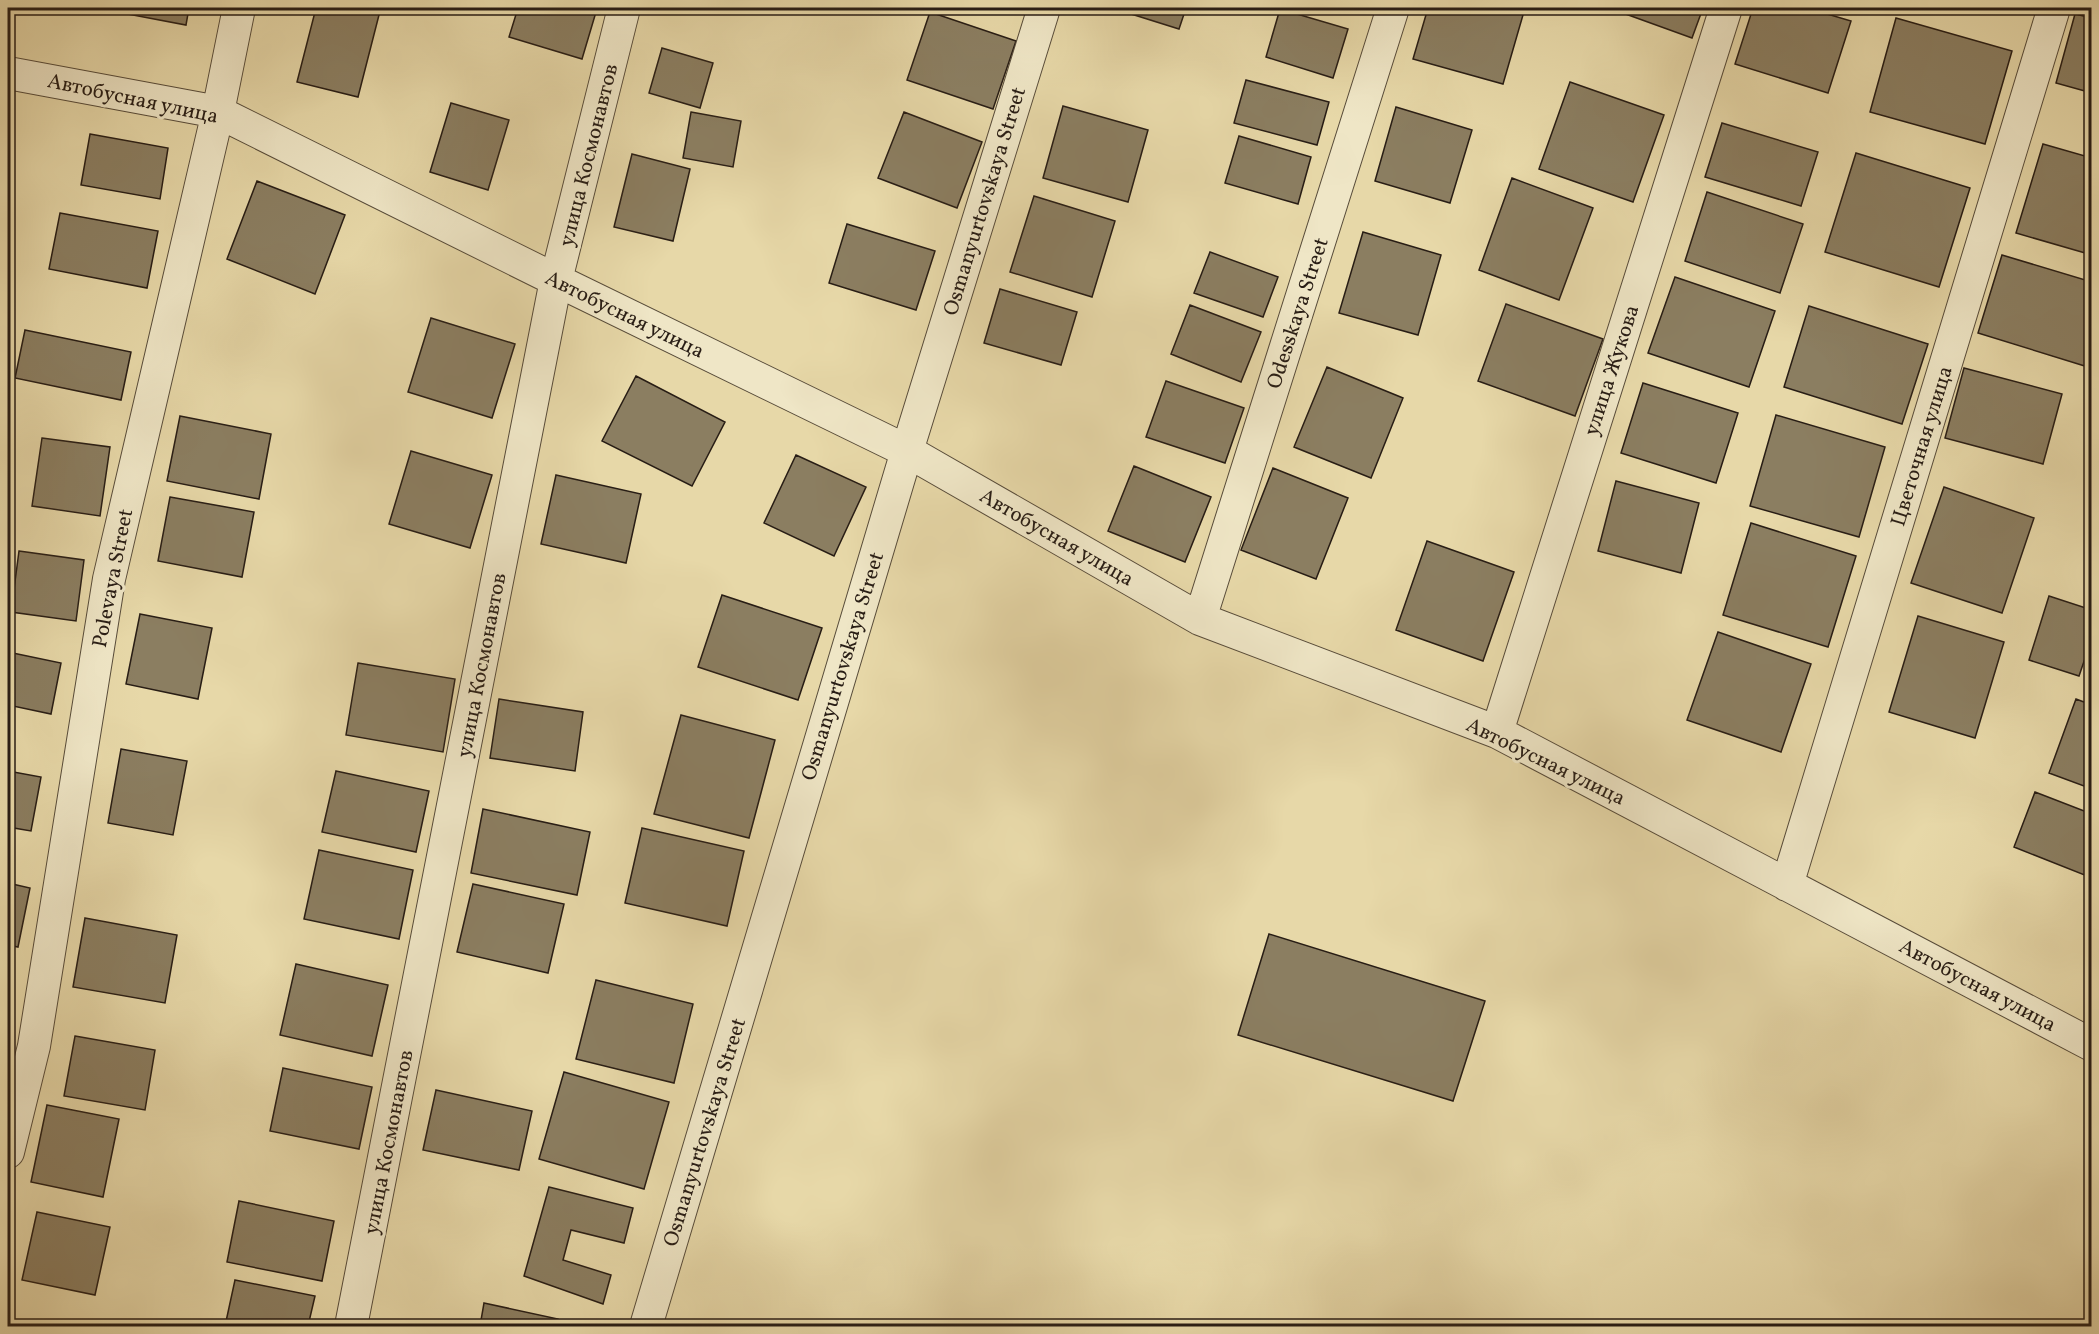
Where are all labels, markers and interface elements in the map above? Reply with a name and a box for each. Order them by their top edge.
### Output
street label: улица Космонавтов [553,61,626,250]
street label: Автобусная улица [45,67,221,132]
street label: Osmanyurtovskaya Street [937,84,1034,319]
street label: Odesskaya Street [1260,234,1337,393]
street label: Автобусная улица [540,264,709,367]
street label: улица Жукова [1578,301,1647,440]
street label: Цветочная улица [1884,363,1961,530]
street label: Автобусная улица [974,482,1139,594]
street label: Polevaya Street [86,506,141,650]
street label: Osmanyurtovskaya Street [795,549,892,784]
street label: улица Космонавтов [450,570,515,760]
street label: Автобусная улица [1461,711,1630,814]
street label: Автобусная улица [1894,933,2061,1040]
street label: Osmanyurtovskaya Street [657,1015,754,1250]
street label: улица Космонавтов [357,1047,422,1237]

